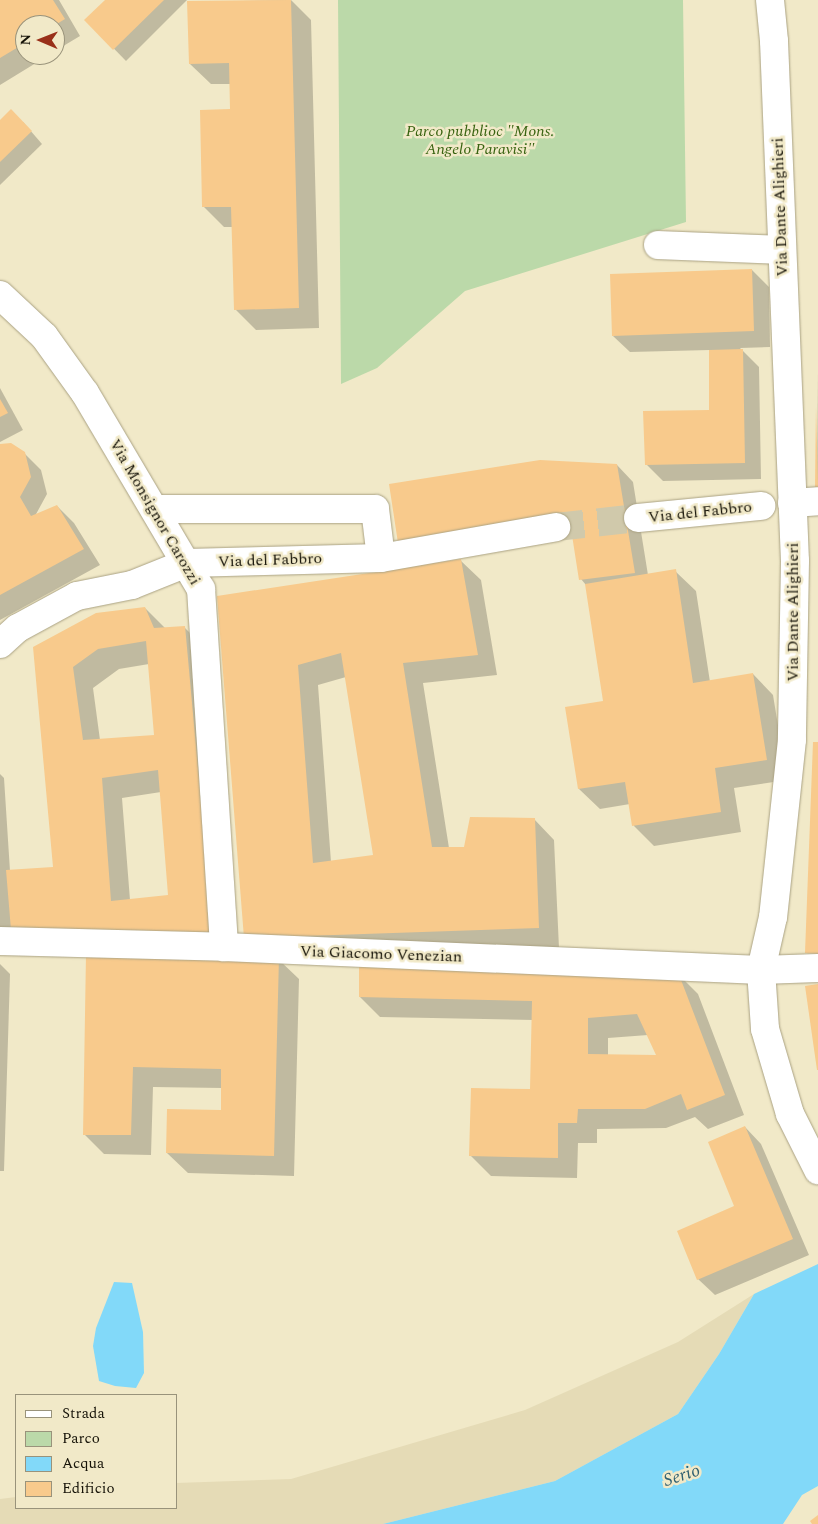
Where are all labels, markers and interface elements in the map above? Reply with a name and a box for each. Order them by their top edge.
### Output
north arrow [15,15,65,65]
text: N [15,34,36,46]
park label: Parco pubblioc "Mons. Angelo Paravisi" [406,121,554,159]
street label: Via Dante Alighieri [768,137,792,277]
street label: Via Monsignor Carozzi [105,436,205,588]
street label: Via del Fabbro [647,497,753,527]
street label: Via Dante Alighieri [783,542,803,682]
street label: Via del Fabbro [218,549,322,571]
street label: Via Giacomo Venezian [300,942,462,966]
legend [15,1394,178,1509]
text: Strada [62,1402,105,1425]
text: Parco [62,1427,100,1450]
text: Acqua [62,1452,104,1475]
water label: Serio [661,1460,703,1492]
text: Edificio [62,1477,115,1500]

